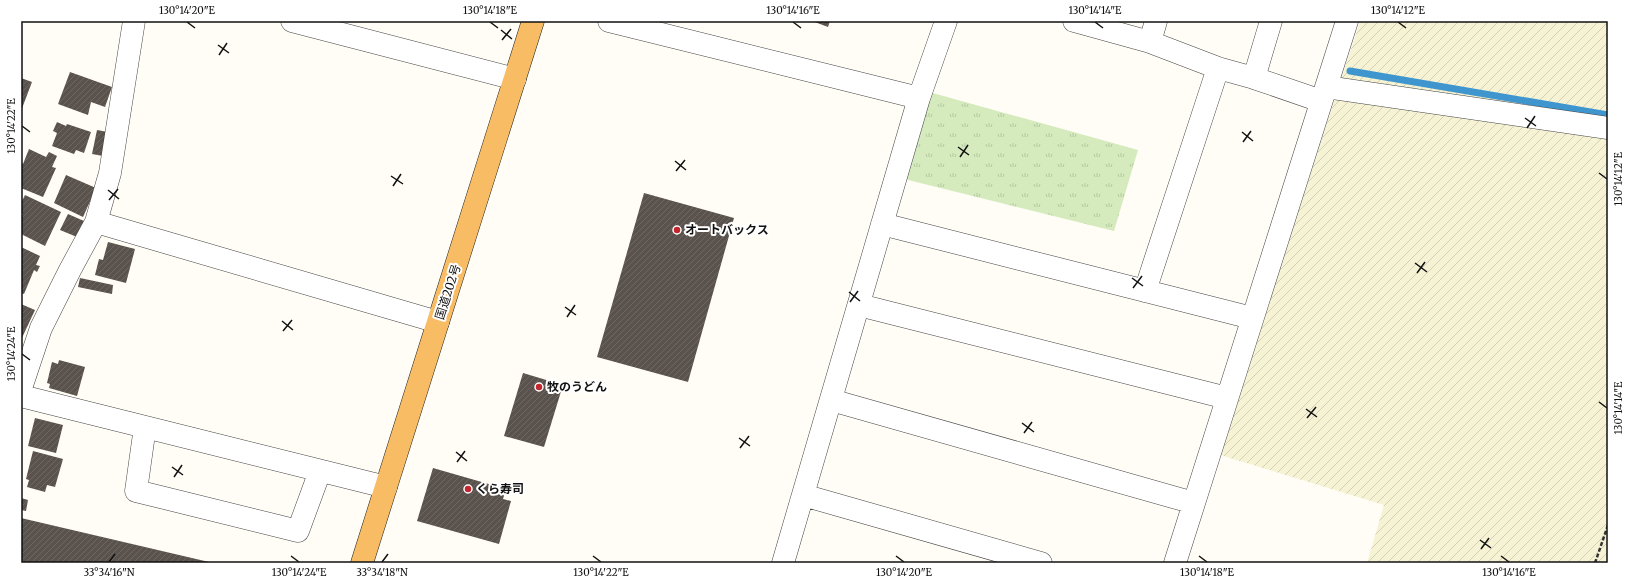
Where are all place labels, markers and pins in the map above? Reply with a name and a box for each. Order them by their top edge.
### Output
place label: オートバックス [685,222,769,237]
marker: オートバックス [672,225,682,235]
place label: 牧のうどん [547,379,607,394]
marker: 牧のうどん [534,382,544,392]
place label: くら寿司 [476,481,524,496]
marker: くら寿司 [463,484,473,494]

